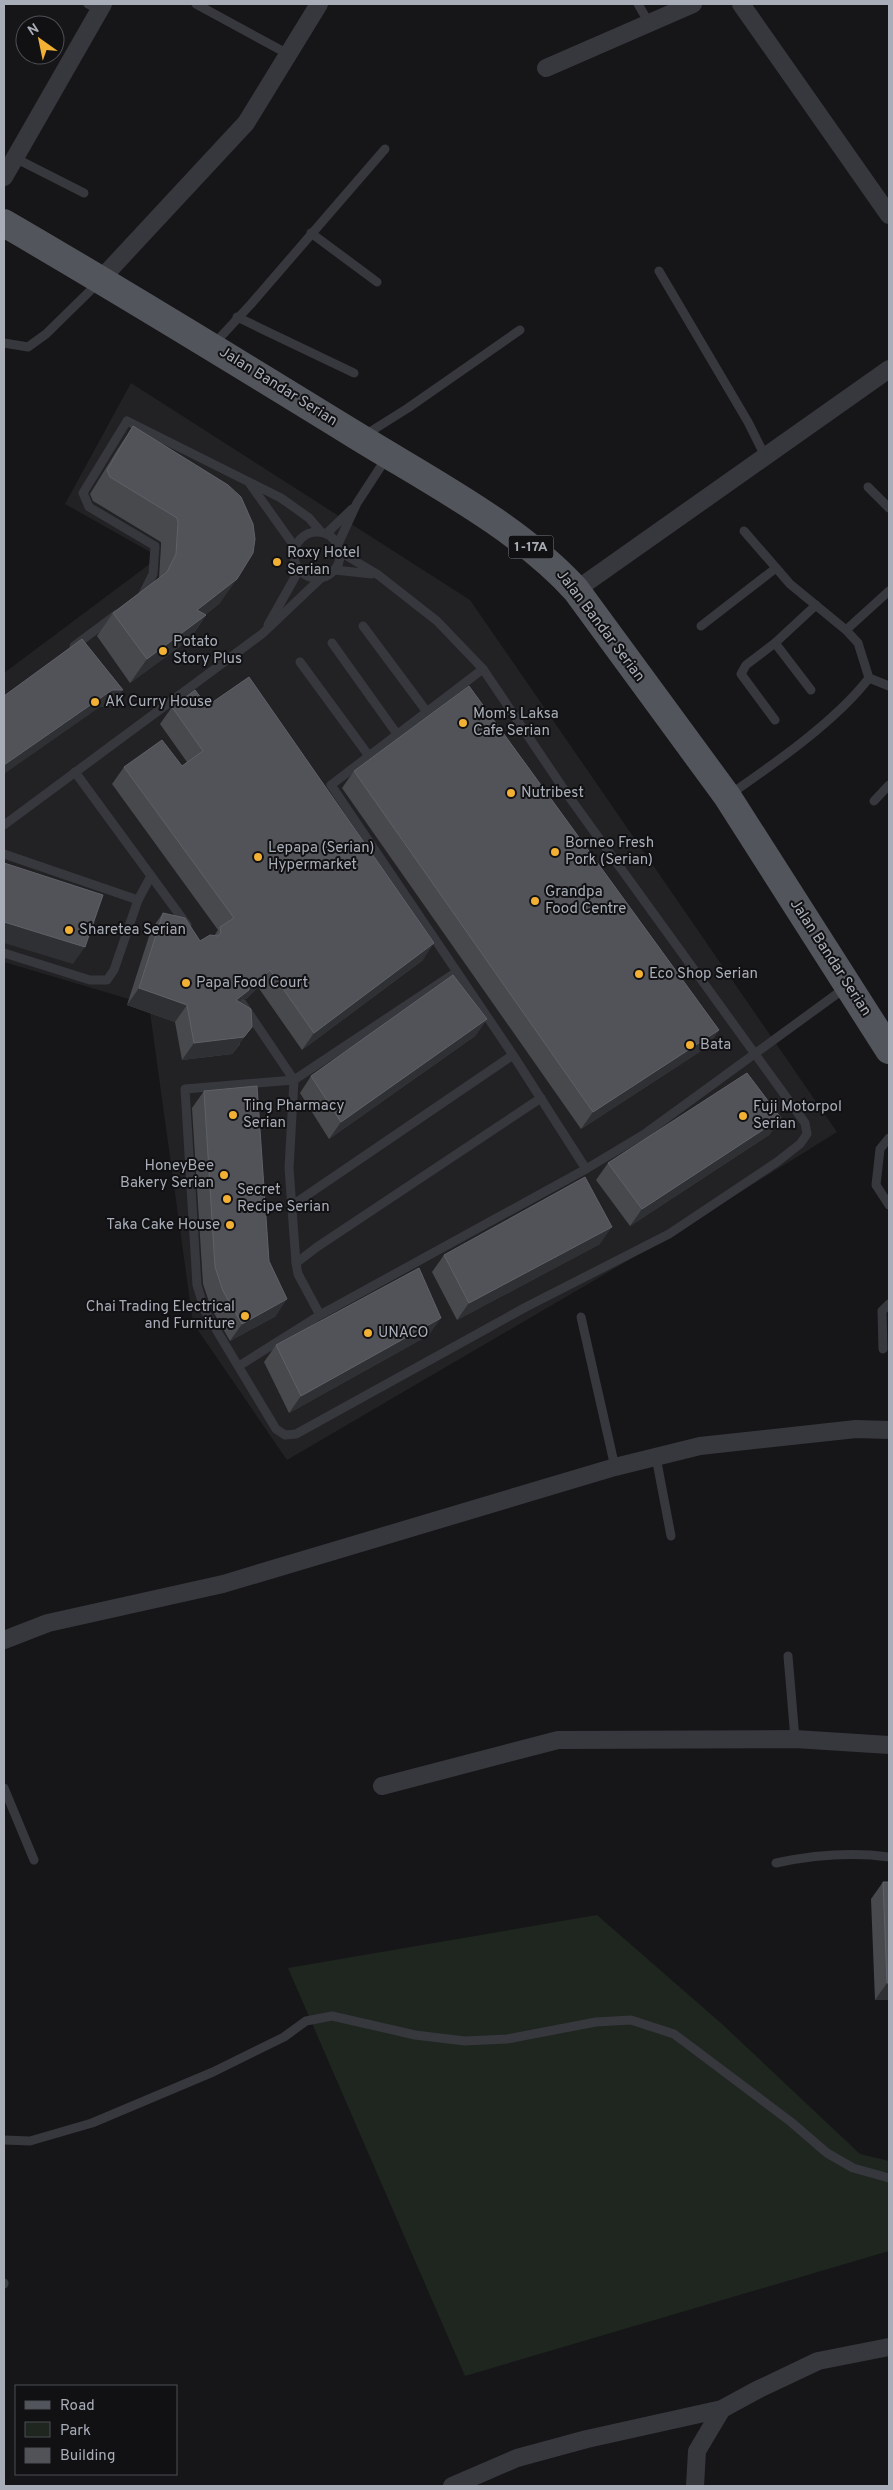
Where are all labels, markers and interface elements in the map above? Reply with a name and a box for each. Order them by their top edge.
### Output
north arrow [15,15,65,65]
text: N [25,20,43,40]
street label: Jalan Bandar Serian [215,343,341,431]
road number: 1-17A [508,536,554,558]
place label: Roxy Hotel Serian [287,544,360,580]
marker: Roxy Hotel Serian [271,556,283,568]
street label: Jalan Bandar Serian [552,566,648,686]
place label: Potato Story Plus [173,633,242,669]
marker: Potato Story Plus [157,645,169,657]
place label: AK Curry House [105,693,212,712]
marker: AK Curry House [89,696,101,708]
place label: Mom's Laksa Cafe Serian [473,705,559,741]
marker: Mom's Laksa Cafe Serian [457,717,469,729]
place label: Nutribest [521,784,584,803]
marker: Nutribest [505,787,517,799]
place label: Borneo Fresh Pork (Serian) [565,834,654,870]
place label: Lepapa (Serian) Hypermarket [268,839,374,875]
marker: Borneo Fresh Pork (Serian) [549,846,561,858]
marker: Lepapa (Serian) Hypermarket [252,851,264,863]
place label: Grandpa Food Centre [545,883,626,919]
marker: Grandpa Food Centre [529,895,541,907]
street label: Jalan Bandar Serian [785,896,875,1020]
place label: Sharetea Serian [79,921,186,940]
marker: Sharetea Serian [63,924,75,936]
place label: Eco Shop Serian [649,965,758,984]
marker: Eco Shop Serian [633,968,645,980]
place label: Papa Food Court [196,974,308,993]
marker: Papa Food Court [180,977,192,989]
place label: Bata [700,1036,731,1055]
marker: Bata [684,1039,696,1051]
place label: Ting Pharmacy Serian [243,1097,345,1133]
place label: Fuji Motorpol Serian [753,1098,842,1134]
marker: Ting Pharmacy Serian [227,1109,239,1121]
marker: Fuji Motorpol Serian [737,1110,749,1122]
place label: HoneyBee Bakery Serian [120,1157,214,1193]
marker: HoneyBee Bakery Serian [218,1169,230,1181]
place label: Secret Recipe Serian [237,1181,330,1217]
marker: Secret Recipe Serian [221,1193,233,1205]
place label: Taka Cake House [106,1216,220,1235]
marker: Taka Cake House [224,1219,236,1231]
place label: Chai Trading Electrical and Furniture [86,1298,235,1334]
marker: Chai Trading Electrical and Furniture [239,1310,251,1322]
place label: UNACO [378,1324,429,1343]
marker: UNACO [362,1327,374,1339]
legend [15,2385,178,2475]
text: Road [60,2397,95,2416]
text: Park [60,2422,91,2441]
text: Building [60,2447,115,2466]

